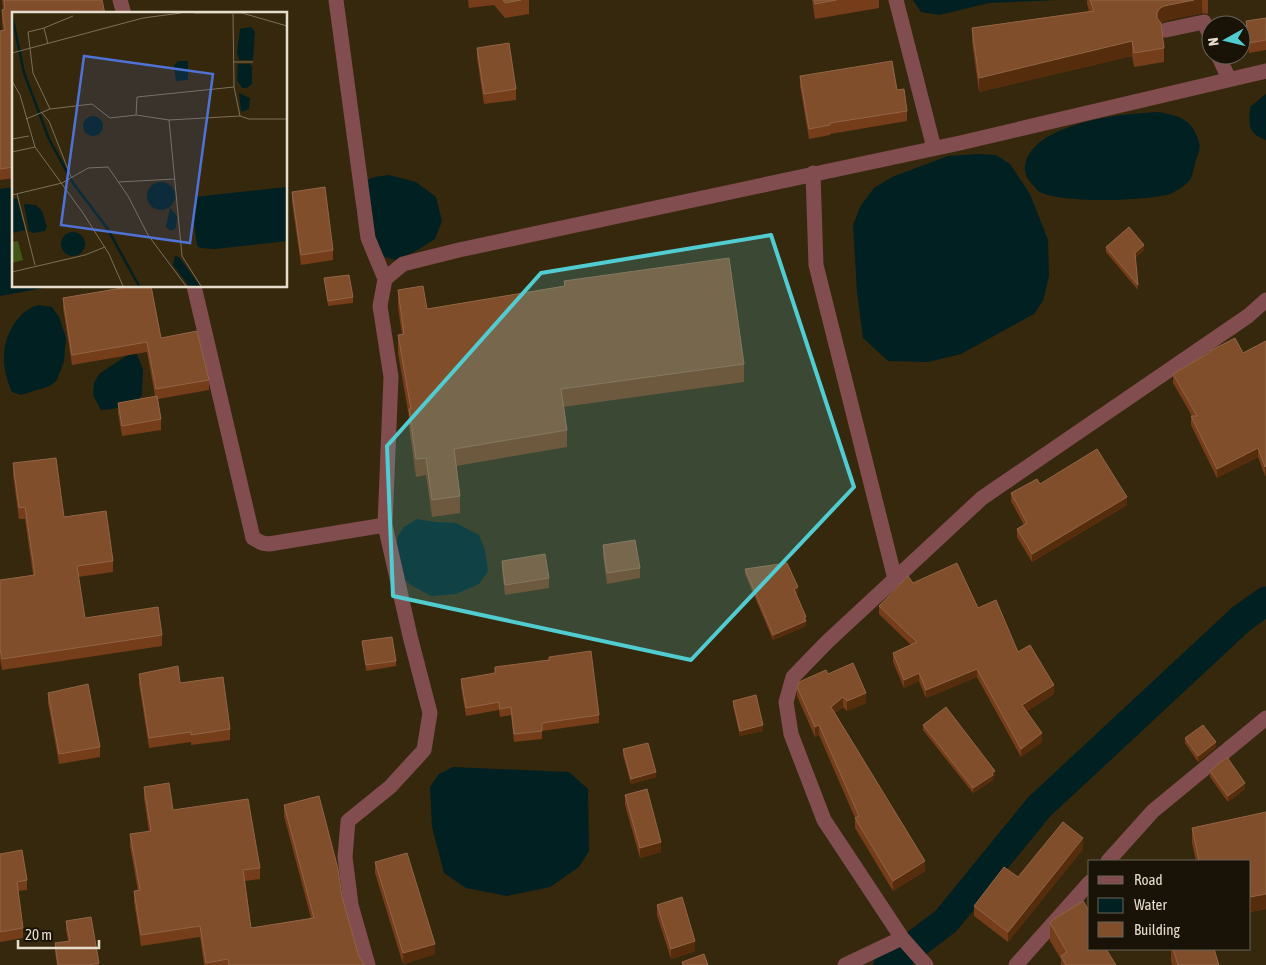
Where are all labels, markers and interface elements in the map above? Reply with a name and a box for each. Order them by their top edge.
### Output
inset map [12,12,288,288]
north arrow [1201,15,1251,65]
text: N [1205,37,1222,47]
legend [1088,860,1251,950]
text: Road [1134,871,1163,888]
text: Water [1134,896,1167,913]
scale bar [18,918,99,950]
text: Building [1134,921,1180,938]
text: 20 m [25,926,52,943]

